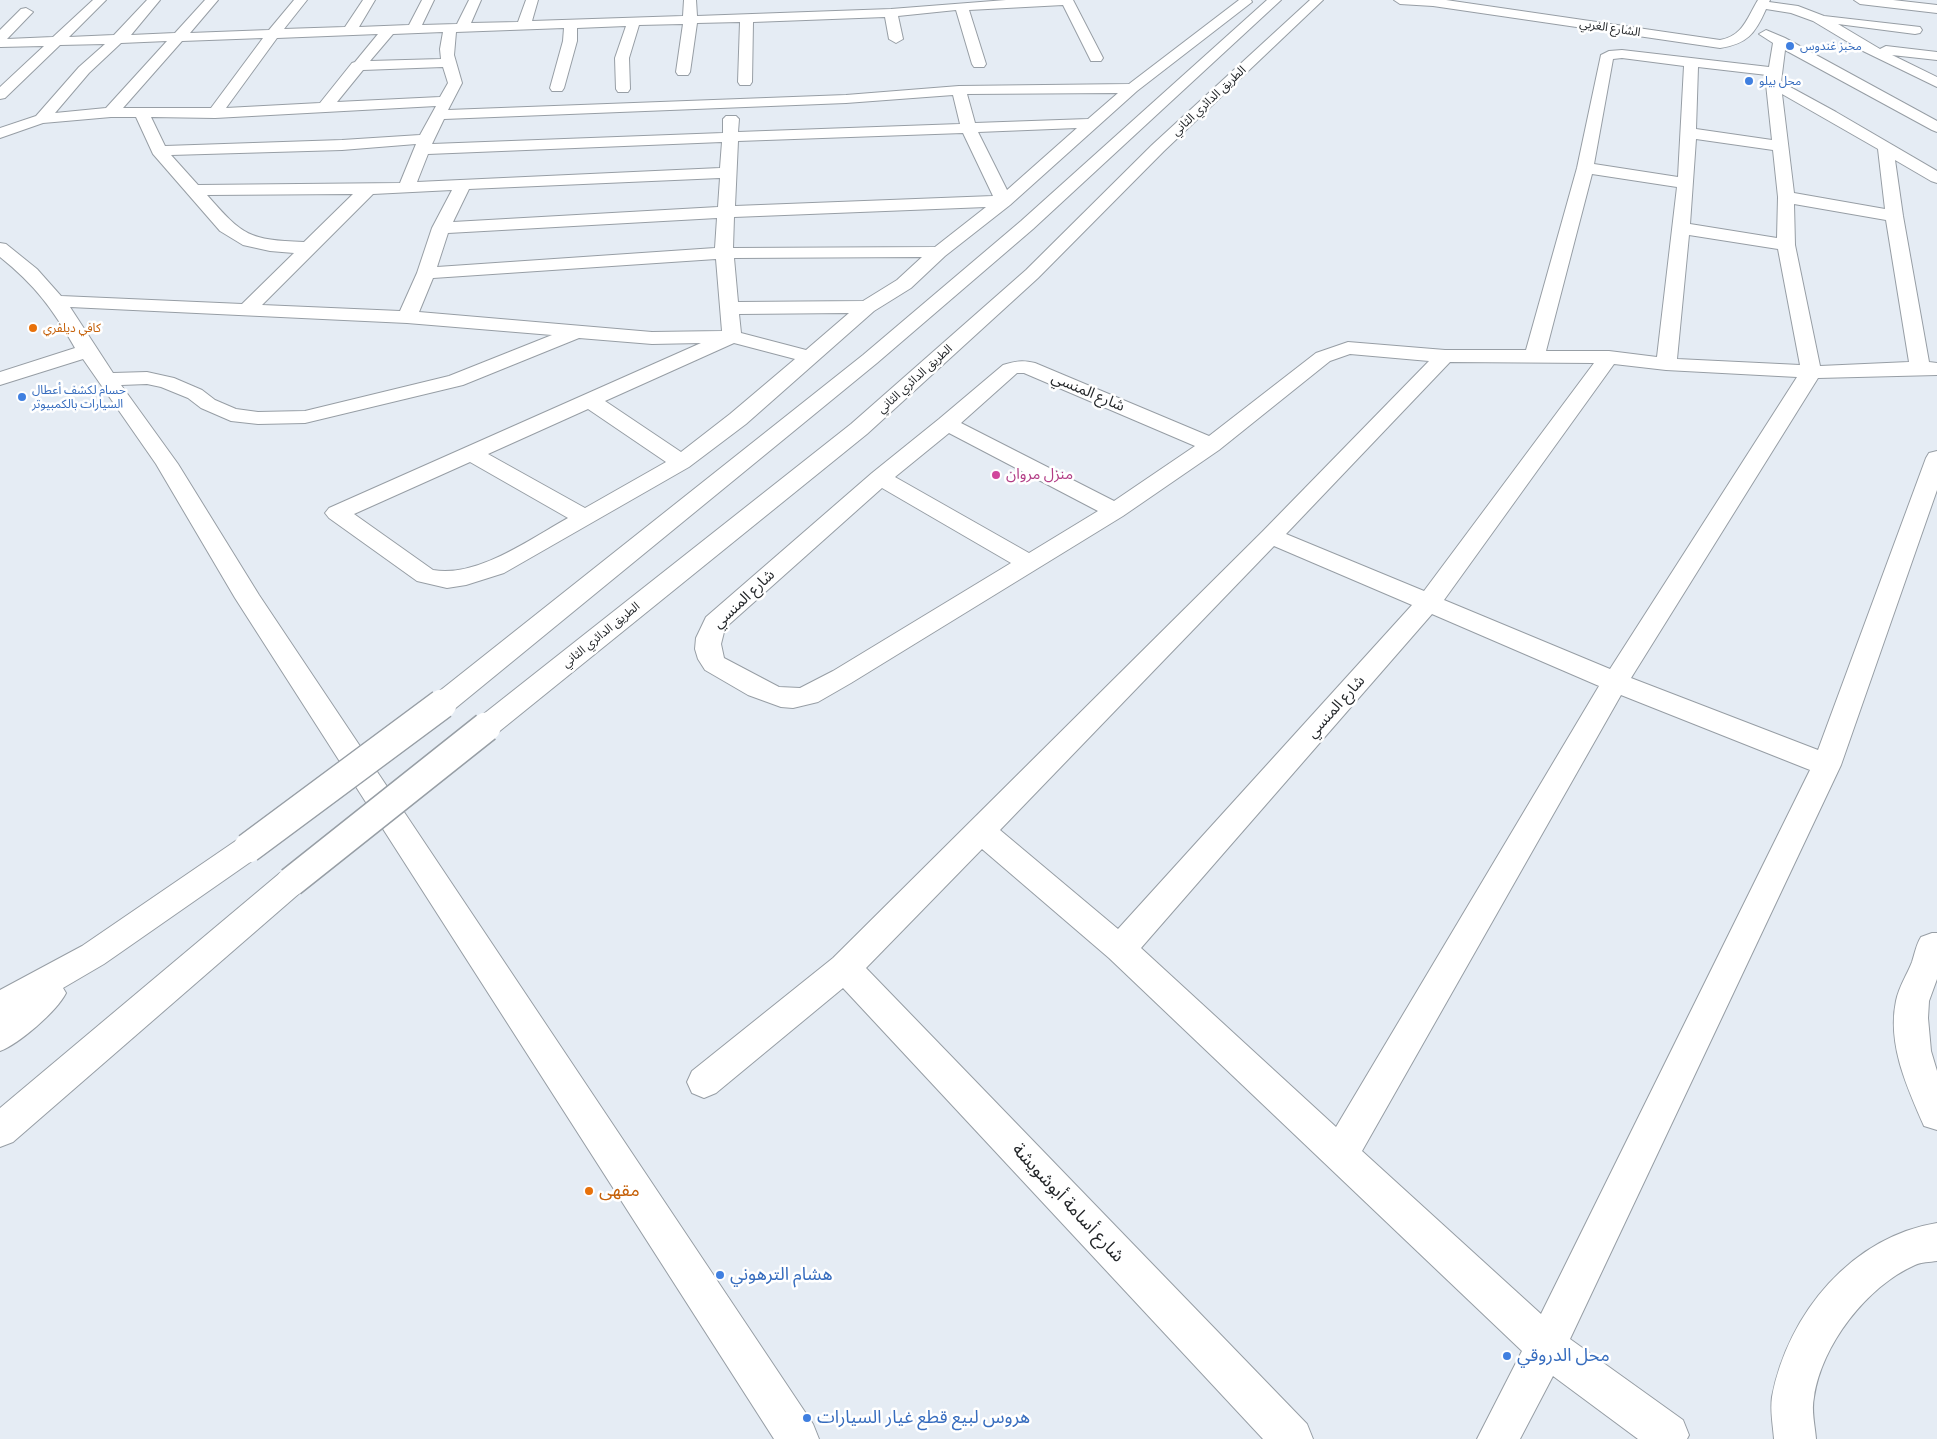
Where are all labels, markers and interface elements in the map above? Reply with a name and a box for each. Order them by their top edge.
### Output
street label: الشارع الغربي [1578,16,1642,40]
place label: مخبز غندوس [1800,39,1862,53]
marker: مخبز غندوس [1784,40,1796,52]
street label: الطريق الدائري الثاني [1169,63,1249,139]
place label: محل بيلو [1759,74,1801,88]
marker: محل بيلو [1743,75,1755,87]
place label: كافي ديلفري [43,321,101,335]
marker: كافي ديلفري [27,322,39,334]
street label: الطريق الدائري الثاني [875,342,955,416]
street label: شارع المنسي [1049,369,1127,415]
place label: حسام لكشف أعطال السيارات بالكمبيوتر [32,383,126,411]
marker: حسام لكشف أعطال السيارات بالكمبيوتر [16,391,28,403]
place label: منزل مروان [1006,466,1073,484]
marker: منزل مروان [990,469,1002,481]
street label: شارع المنسي [709,566,779,632]
street label: الطريق الدائري الثاني [559,599,643,671]
street label: شارع المنسي [1303,672,1369,742]
street label: شارع أسامة أبوشويشة [1007,1139,1129,1267]
place label: مقهى [599,1180,640,1202]
marker: مقهى [583,1185,595,1197]
place label: هشام الترهوني [730,1264,833,1286]
marker: هشام الترهوني [714,1269,726,1281]
place label: محل الدروقي [1517,1345,1610,1367]
marker: محل الدروقي [1501,1350,1513,1362]
place label: هروس لبيع قطع غيار السيارات [817,1407,1030,1429]
marker: هروس لبيع قطع غيار السيارات [801,1412,813,1424]

